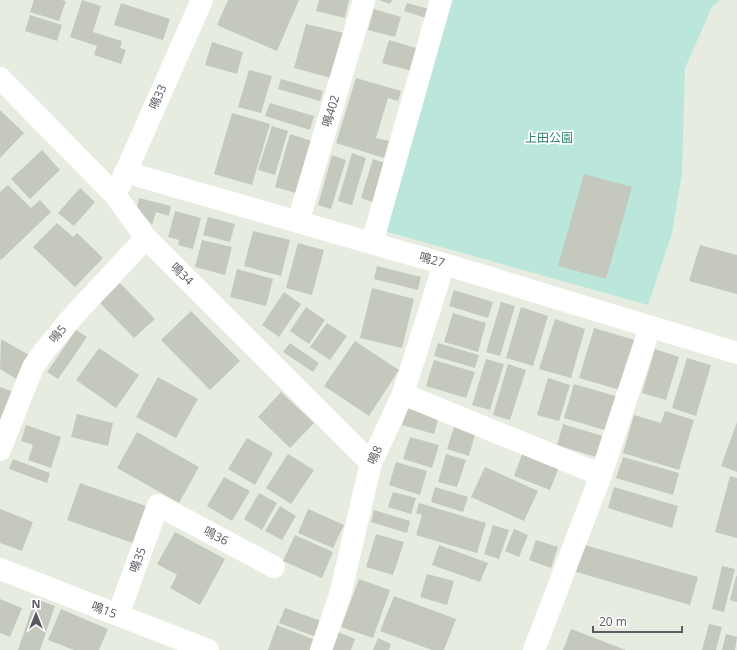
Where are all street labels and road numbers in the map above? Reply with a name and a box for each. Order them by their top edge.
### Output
street label: 鳴33 [145,81,171,112]
street label: 鳴402 [318,93,343,129]
street label: 鳴27 [417,248,447,271]
street label: 鳴34 [167,259,198,289]
street label: 鳴5 [45,321,70,346]
street label: 鳴8 [363,443,386,467]
street label: 鳴36 [201,522,232,549]
street label: 鳴35 [125,545,150,575]
street label: 鳴15 [89,597,119,622]

